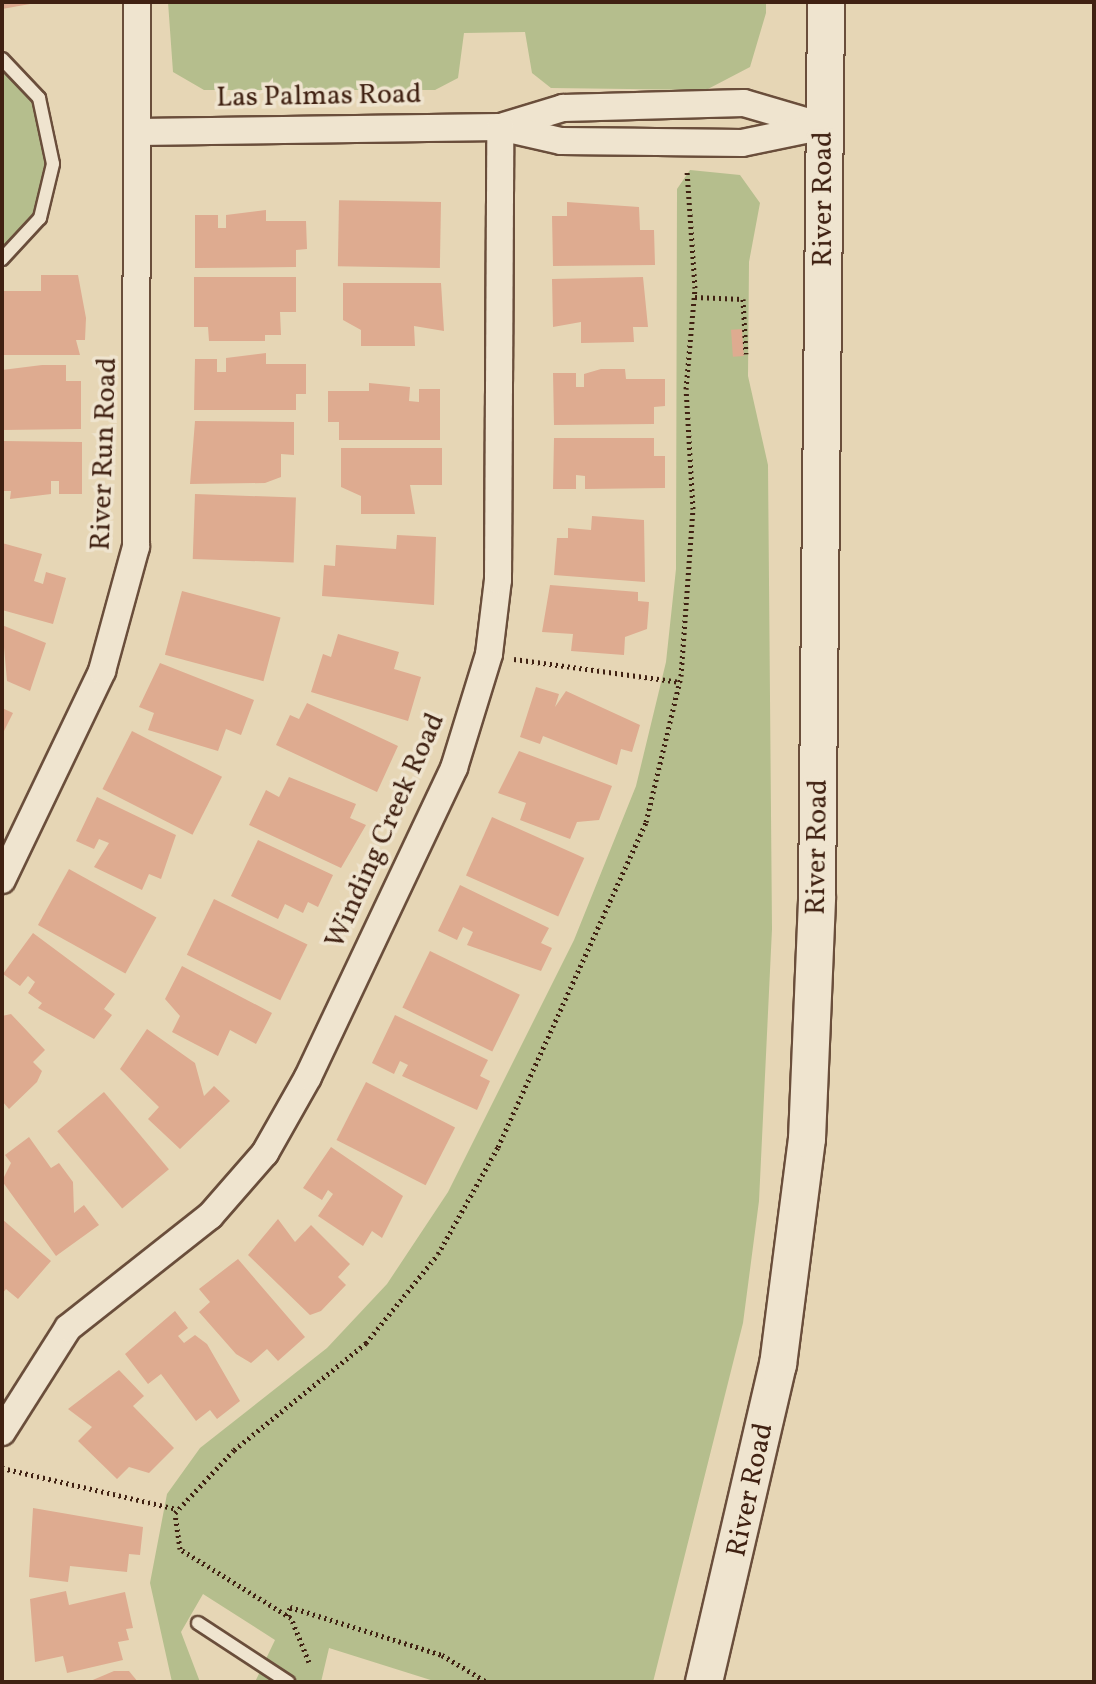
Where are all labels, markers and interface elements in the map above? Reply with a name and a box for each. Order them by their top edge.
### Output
street label: Las Palmas Road [216,78,422,116]
street label: River Road [807,131,841,267]
street label: River Run Road [85,357,125,551]
street label: Winding Creek Road [319,708,453,954]
street label: River Road [800,779,836,915]
street label: River Road [720,1420,782,1560]

